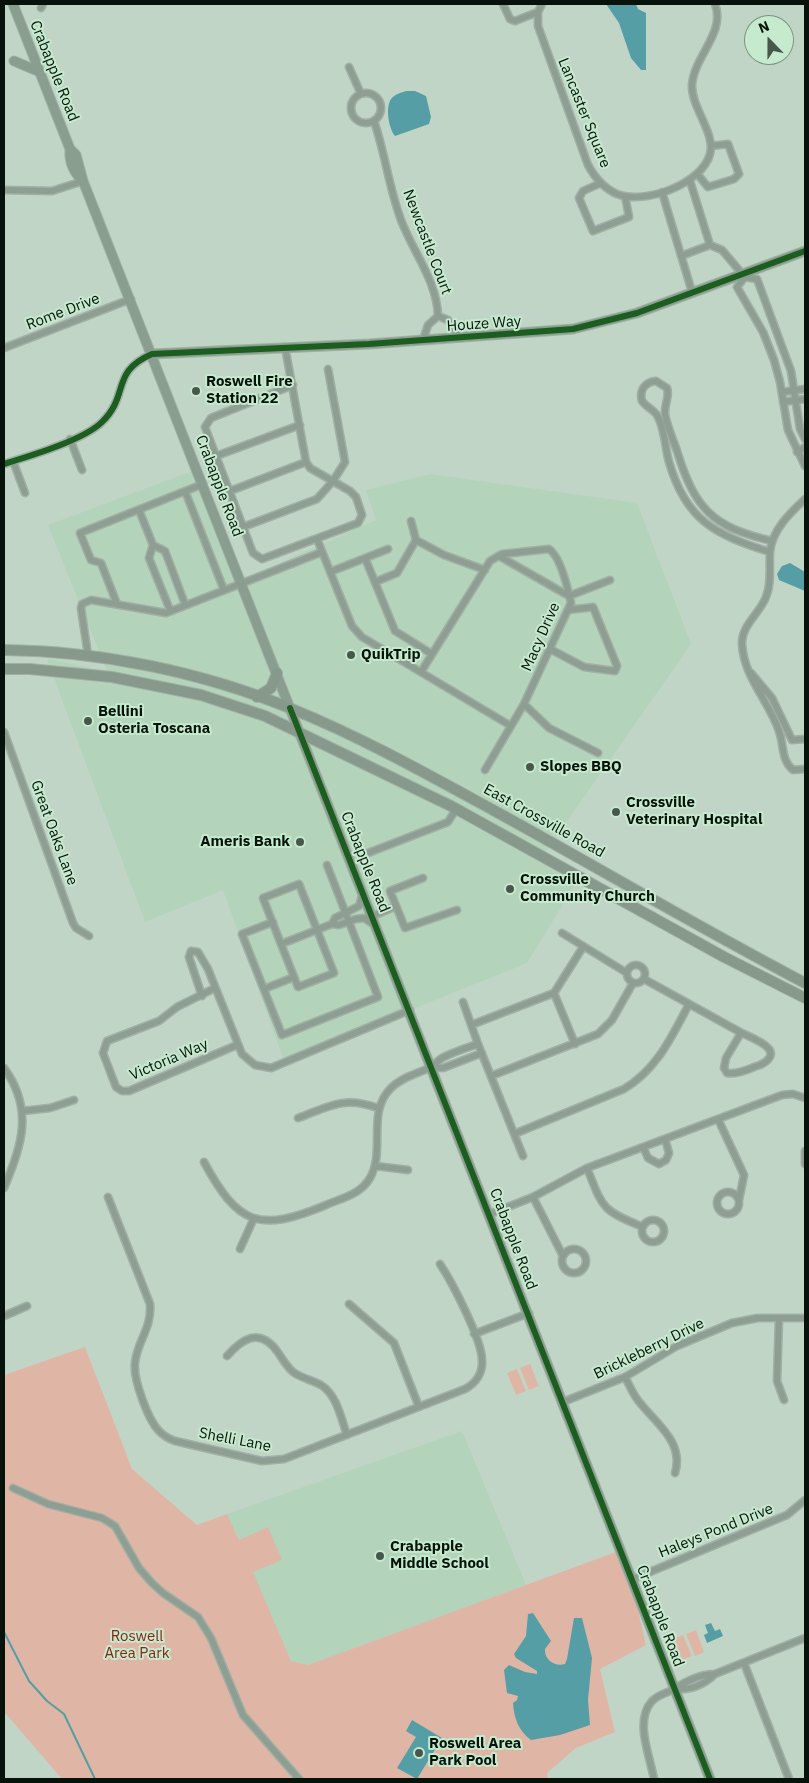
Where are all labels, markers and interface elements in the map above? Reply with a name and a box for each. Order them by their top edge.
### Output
north arrow [744,15,794,65]
text: N [756,17,772,37]
street label: Crabapple Road [26,18,82,124]
street label: Lancaster Square [554,55,614,171]
street label: Newcastle Court [399,187,455,297]
street label: Rome Drive [24,290,102,334]
street label: Houze Way [446,312,522,336]
place label: Roswell Fire Station 22 [206,373,293,408]
marker: Roswell Fire Station 22 [190,385,202,397]
street label: Crabapple Road [191,433,247,539]
street label: Macy Drive [518,600,564,674]
place label: QuikTrip [361,646,421,664]
marker: QuikTrip [345,649,357,661]
place label: Bellini Osteria Toscana [98,703,210,738]
marker: Bellini Osteria Toscana [82,715,94,727]
place label: Slopes BBQ [540,758,622,776]
marker: Slopes BBQ [524,761,536,773]
street label: Great Oaks Lane [27,778,81,888]
street label: East Crossville Road [480,780,608,862]
place label: Crossville Veterinary Hospital [626,794,762,829]
marker: Crossville Veterinary Hospital [610,806,622,818]
street label: Crabapple Road [337,809,393,915]
place label: Ameris Bank [200,833,290,851]
marker: Ameris Bank [294,836,306,848]
place label: Crossville Community Church [520,871,655,906]
marker: Crossville Community Church [504,883,516,895]
street label: Victoria Way [127,1035,211,1085]
street label: Crabapple Road [485,1186,541,1292]
street label: Brickleberry Drive [591,1314,707,1384]
street label: Shelli Lane [197,1424,273,1456]
street label: Haleys Pond Drive [656,1500,776,1562]
place label: Crabapple Middle School [390,1538,489,1573]
marker: Crabapple Middle School [374,1550,386,1562]
street label: Crabapple Road [632,1563,688,1669]
park label: Roswell Area Park [104,1628,170,1663]
place label: Roswell Area Park Pool [429,1735,521,1770]
marker: Roswell Area Park Pool [413,1747,425,1759]

